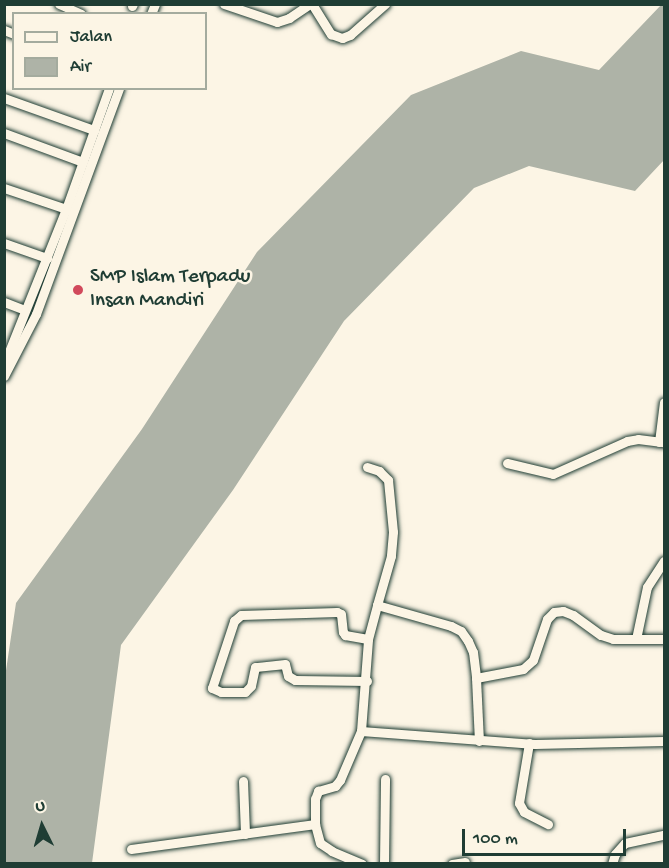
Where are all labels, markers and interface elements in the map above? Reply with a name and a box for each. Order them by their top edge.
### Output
legend [12,12,207,90]
text: Jalan [70,27,112,48]
text: Air [70,57,91,78]
place label: SMP Islam Terpadu Insan Mandiri [90,265,250,315]
marker: SMP Islam Terpadu Insan Mandiri [71,283,85,297]
north arrow [12,796,72,856]
text: U [35,798,46,817]
scale bar [465,817,628,855]
text: 100 m [473,829,518,850]

